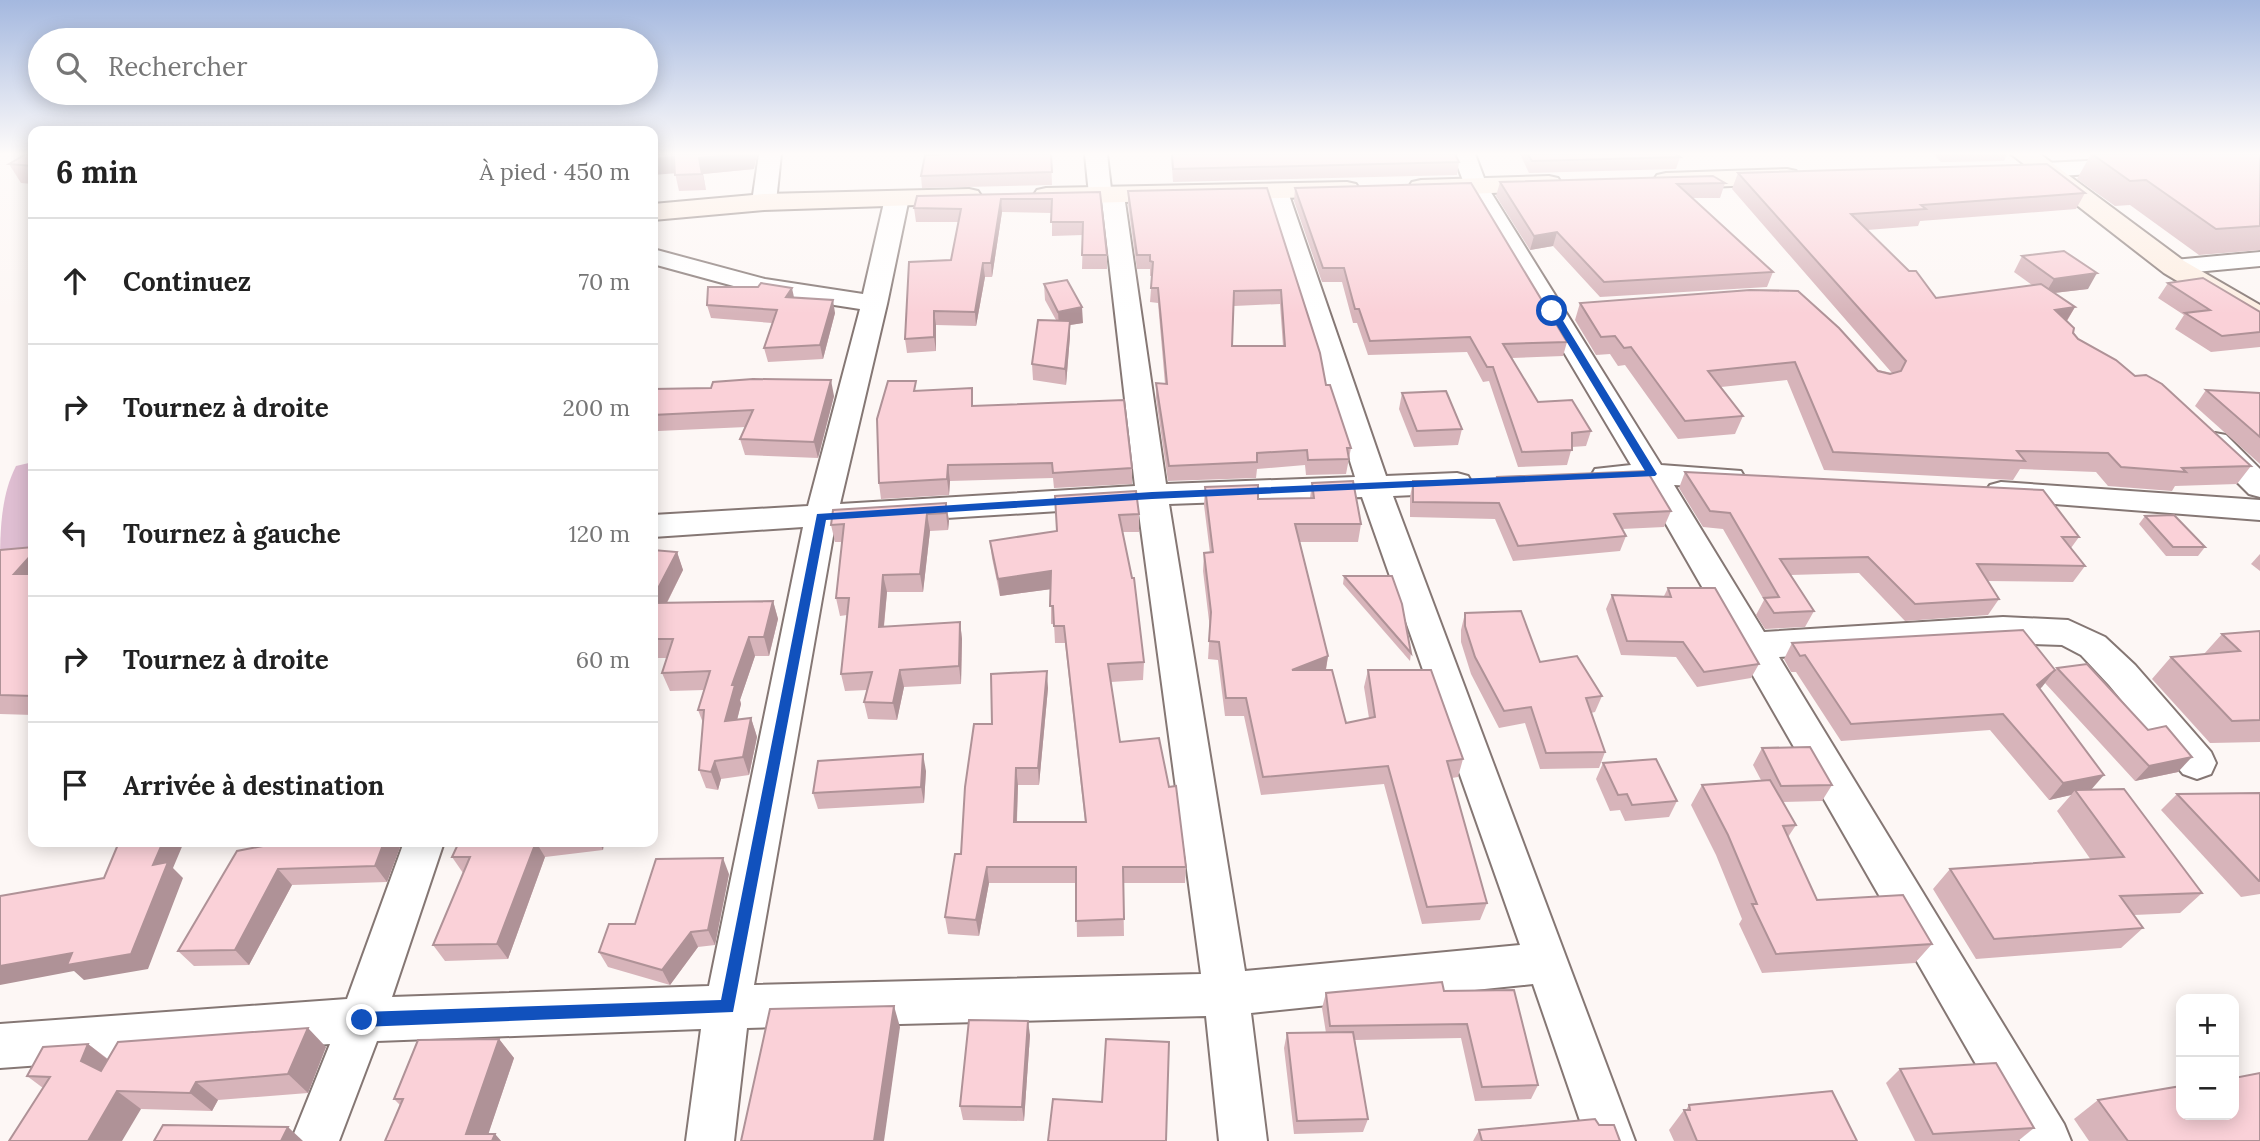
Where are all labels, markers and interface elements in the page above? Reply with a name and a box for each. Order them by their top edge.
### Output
search box [28,28,658,105]
icon: search [52,48,90,86]
text: Rechercher [108,50,247,83]
text: 6 min [56,153,138,191]
text: À pied · 450 m [480,157,630,186]
icon: ahead [56,262,94,300]
text: Continuez [123,265,251,298]
text: 70 m [579,267,630,296]
route start [1536,295,1567,326]
icon: right [56,388,94,426]
text: Tournez à droite [123,391,329,424]
text: 200 m [562,393,630,422]
icon: left [56,514,94,552]
text: Tournez à gauche [123,517,341,550]
text: 120 m [568,519,630,548]
icon: right [56,640,94,678]
text: Tournez à droite [123,643,329,676]
text: 60 m [576,645,630,674]
icon: arrive [56,766,94,804]
text: Arrivée à destination [123,769,384,802]
map controls [2176,994,2239,1120]
button: + [2176,994,2239,1057]
route end [346,1004,377,1035]
button: − [2176,1057,2239,1120]

